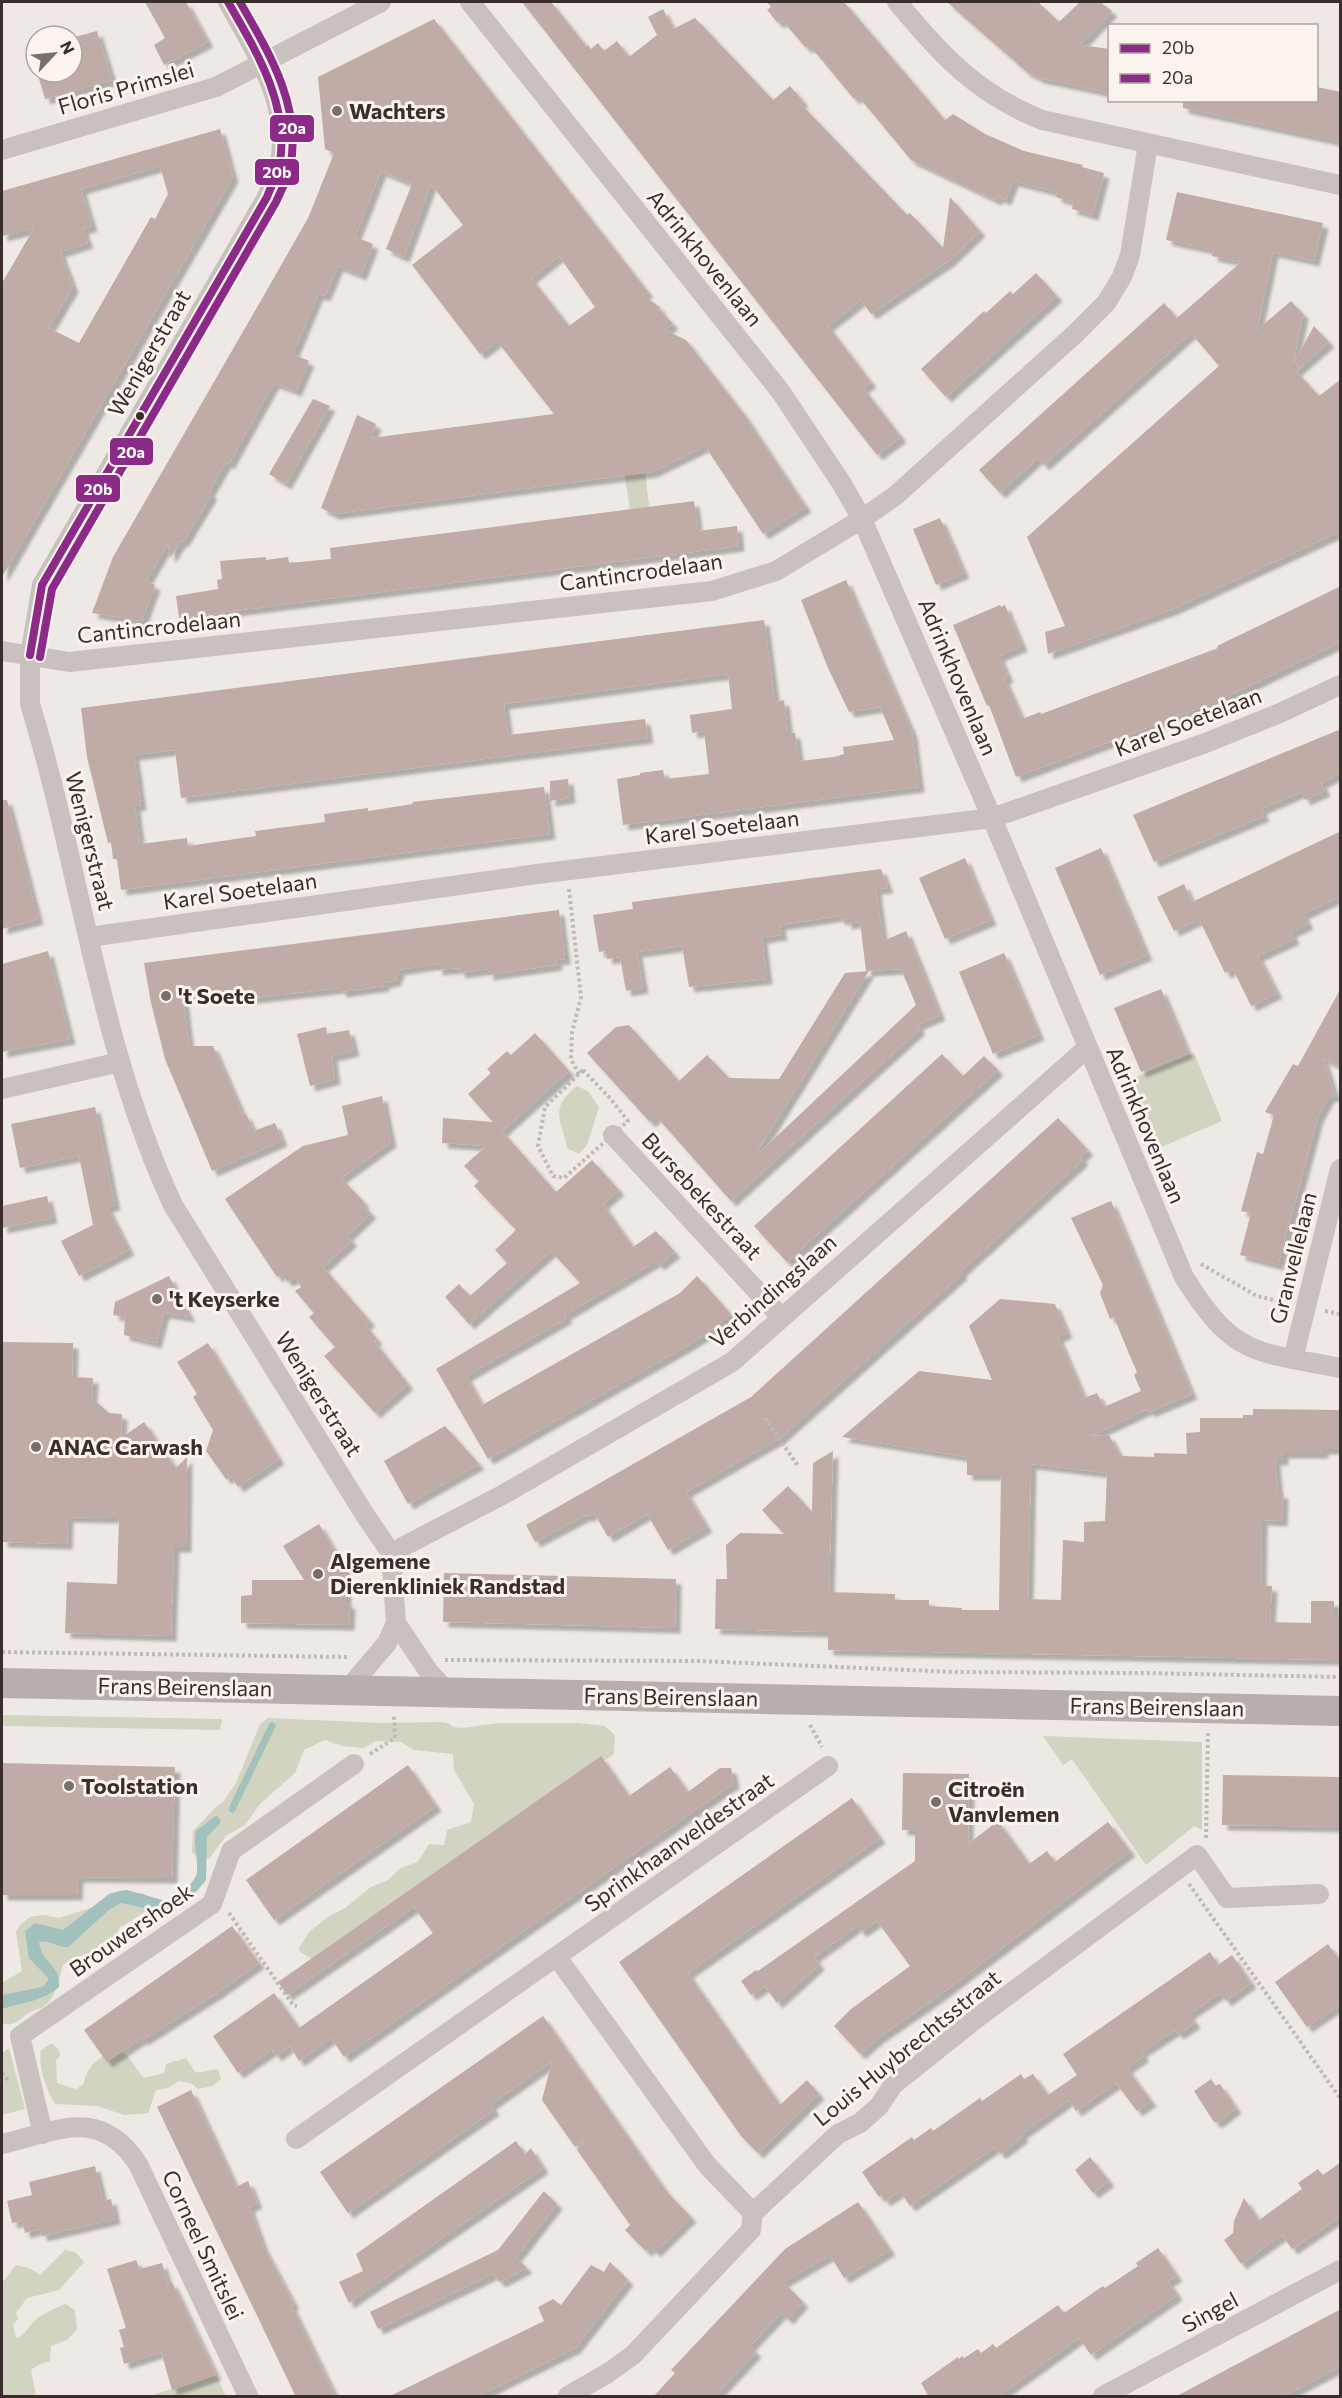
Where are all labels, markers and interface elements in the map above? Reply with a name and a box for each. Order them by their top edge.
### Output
north arrow [24,24,84,84]
legend [1108,24,1318,102]
text: 20b [1162,36,1194,58]
text: N [57,38,79,57]
street label: Floris Primslei [55,55,197,120]
text: 20a [1162,66,1193,88]
place label: Wachters [349,97,446,124]
marker: Wachters [330,104,344,118]
line badge: 20a [269,114,315,143]
text: 20a [278,118,306,137]
line badge: 20b [254,158,300,186]
text: 20b [262,162,292,181]
street label: Adrinkhovenlaan [642,184,769,331]
street label: Wenigerstraat [101,284,196,421]
unlabelled marker [134,410,146,422]
line badge: 20a [109,437,154,466]
text: 20a [117,442,145,461]
line badge: 20b [75,474,121,503]
text: 20b [83,479,113,498]
street label: Cantincrodelaan [558,547,724,596]
street label: Adrinkhovenlaan [913,594,1004,759]
street label: Cantincrodelaan [76,604,242,649]
street label: Karel Soetelaan [1111,681,1265,762]
street label: Wenigerstraat [60,769,121,913]
street label: Karel Soetelaan [643,804,801,849]
street label: Karel Soetelaan [161,866,319,915]
place label: 't Soete [178,982,255,1009]
marker: 't Soete [159,989,173,1003]
street label: Adrinkhovenlaan [1101,1042,1192,1207]
street label: Bursebekestraat [637,1127,768,1265]
street label: Granvellelaan [1263,1189,1322,1327]
street label: Verbindingslaan [704,1228,842,1353]
place label: 't Keyserke [169,1285,279,1312]
marker: 't Keyserke [150,1292,164,1306]
street label: Wenigerstraat [270,1326,369,1461]
place label: ANAC Carwash [48,1433,203,1460]
marker: ANAC Carwash [29,1440,43,1454]
place label: Algemene Dierenkliniek Randstad [330,1547,565,1599]
marker: Algemene Dierenkliniek Randstad [311,1567,325,1581]
street label: Frans Beirenslaan [98,1671,272,1702]
street label: Frans Beirenslaan [584,1681,758,1712]
street label: Frans Beirenslaan [1070,1691,1244,1722]
street label: Sprinkhaanveldestraat [579,1766,779,1917]
place label: Toolstation [81,1772,198,1799]
place label: Citroën Vanvlemen [948,1775,1059,1827]
marker: Toolstation [62,1779,76,1793]
marker: Citroën Vanvlemen [929,1795,943,1809]
street label: Brouwershoek [64,1877,198,1982]
street label: Louis Huybrechtsstraat [808,1964,1006,2131]
street label: Corneel Smitslei [157,2166,250,2324]
street label: Singel [1177,2286,1243,2338]

